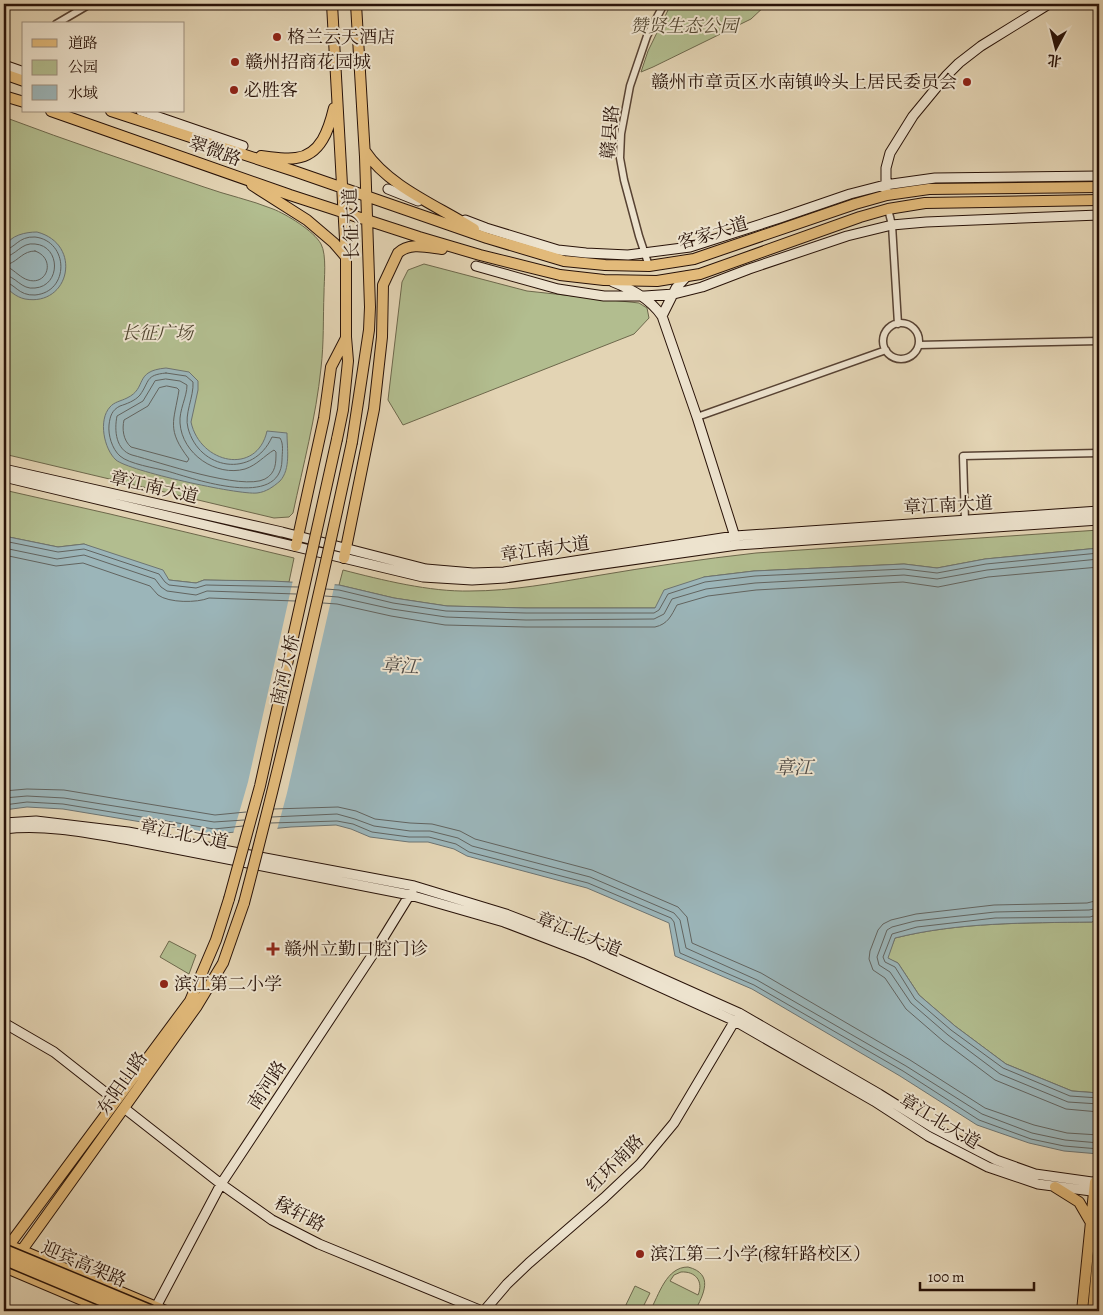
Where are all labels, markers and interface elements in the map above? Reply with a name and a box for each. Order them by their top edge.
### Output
park label: 赞贤生态公园 [630,14,741,38]
legend [22,22,185,112]
north arrow [1030,22,1080,72]
place label: 格兰云天酒店 [287,25,395,49]
marker: 格兰云天酒店 [271,31,283,43]
text: 道路 [68,33,98,53]
place label: 赣州招商花园城 [245,50,371,74]
text: 北 [1046,50,1063,71]
marker: 赣州招商花园城 [229,56,241,68]
text: 公园 [68,57,98,77]
place label: 赣州市章贡区水南镇岭头上居民委员会 [651,70,957,94]
marker: 赣州市章贡区水南镇岭头上居民委员会 [961,76,973,88]
place label: 必胜客 [244,78,298,102]
text: 水域 [68,83,98,103]
marker: 必胜客 [228,84,240,96]
street label: 赣县路 [596,104,624,160]
street label: 翠微路 [186,130,244,172]
street label: 长征大道 [338,188,364,260]
street label: 客家大道 [675,211,751,255]
park label: 长征广场 [121,321,195,345]
street label: 章江南大道 [107,465,201,509]
street label: 章江南大道 [902,491,994,519]
street label: 章江南大道 [499,531,591,567]
street label: 南河大桥 [265,632,305,708]
water label: 章江 [380,652,423,681]
water label: 章江 [775,755,816,781]
street label: 章江北大道 [138,814,230,854]
street label: 章江北大道 [533,906,625,962]
place label: 赣州立勤口腔门诊 [284,937,428,961]
marker: 赣州立勤口腔门诊 [266,942,280,956]
place label: 滨江第二小学 [174,972,282,996]
marker: 滨江第二小学 [158,978,170,990]
street label: 东阳山路 [92,1047,152,1119]
street label: 南河路 [242,1056,292,1114]
street label: 章江北大道 [895,1088,985,1154]
street label: 红环南路 [581,1129,649,1197]
street label: 稼轩路 [271,1191,329,1237]
street label: 迎宾高架路 [38,1235,130,1293]
place label: 滨江第二小学(稼轩路校区） [650,1242,871,1266]
marker: 滨江第二小学(稼轩路校区） [634,1248,646,1260]
scale bar [920,1260,1034,1292]
text: 100 m [928,1267,965,1287]

